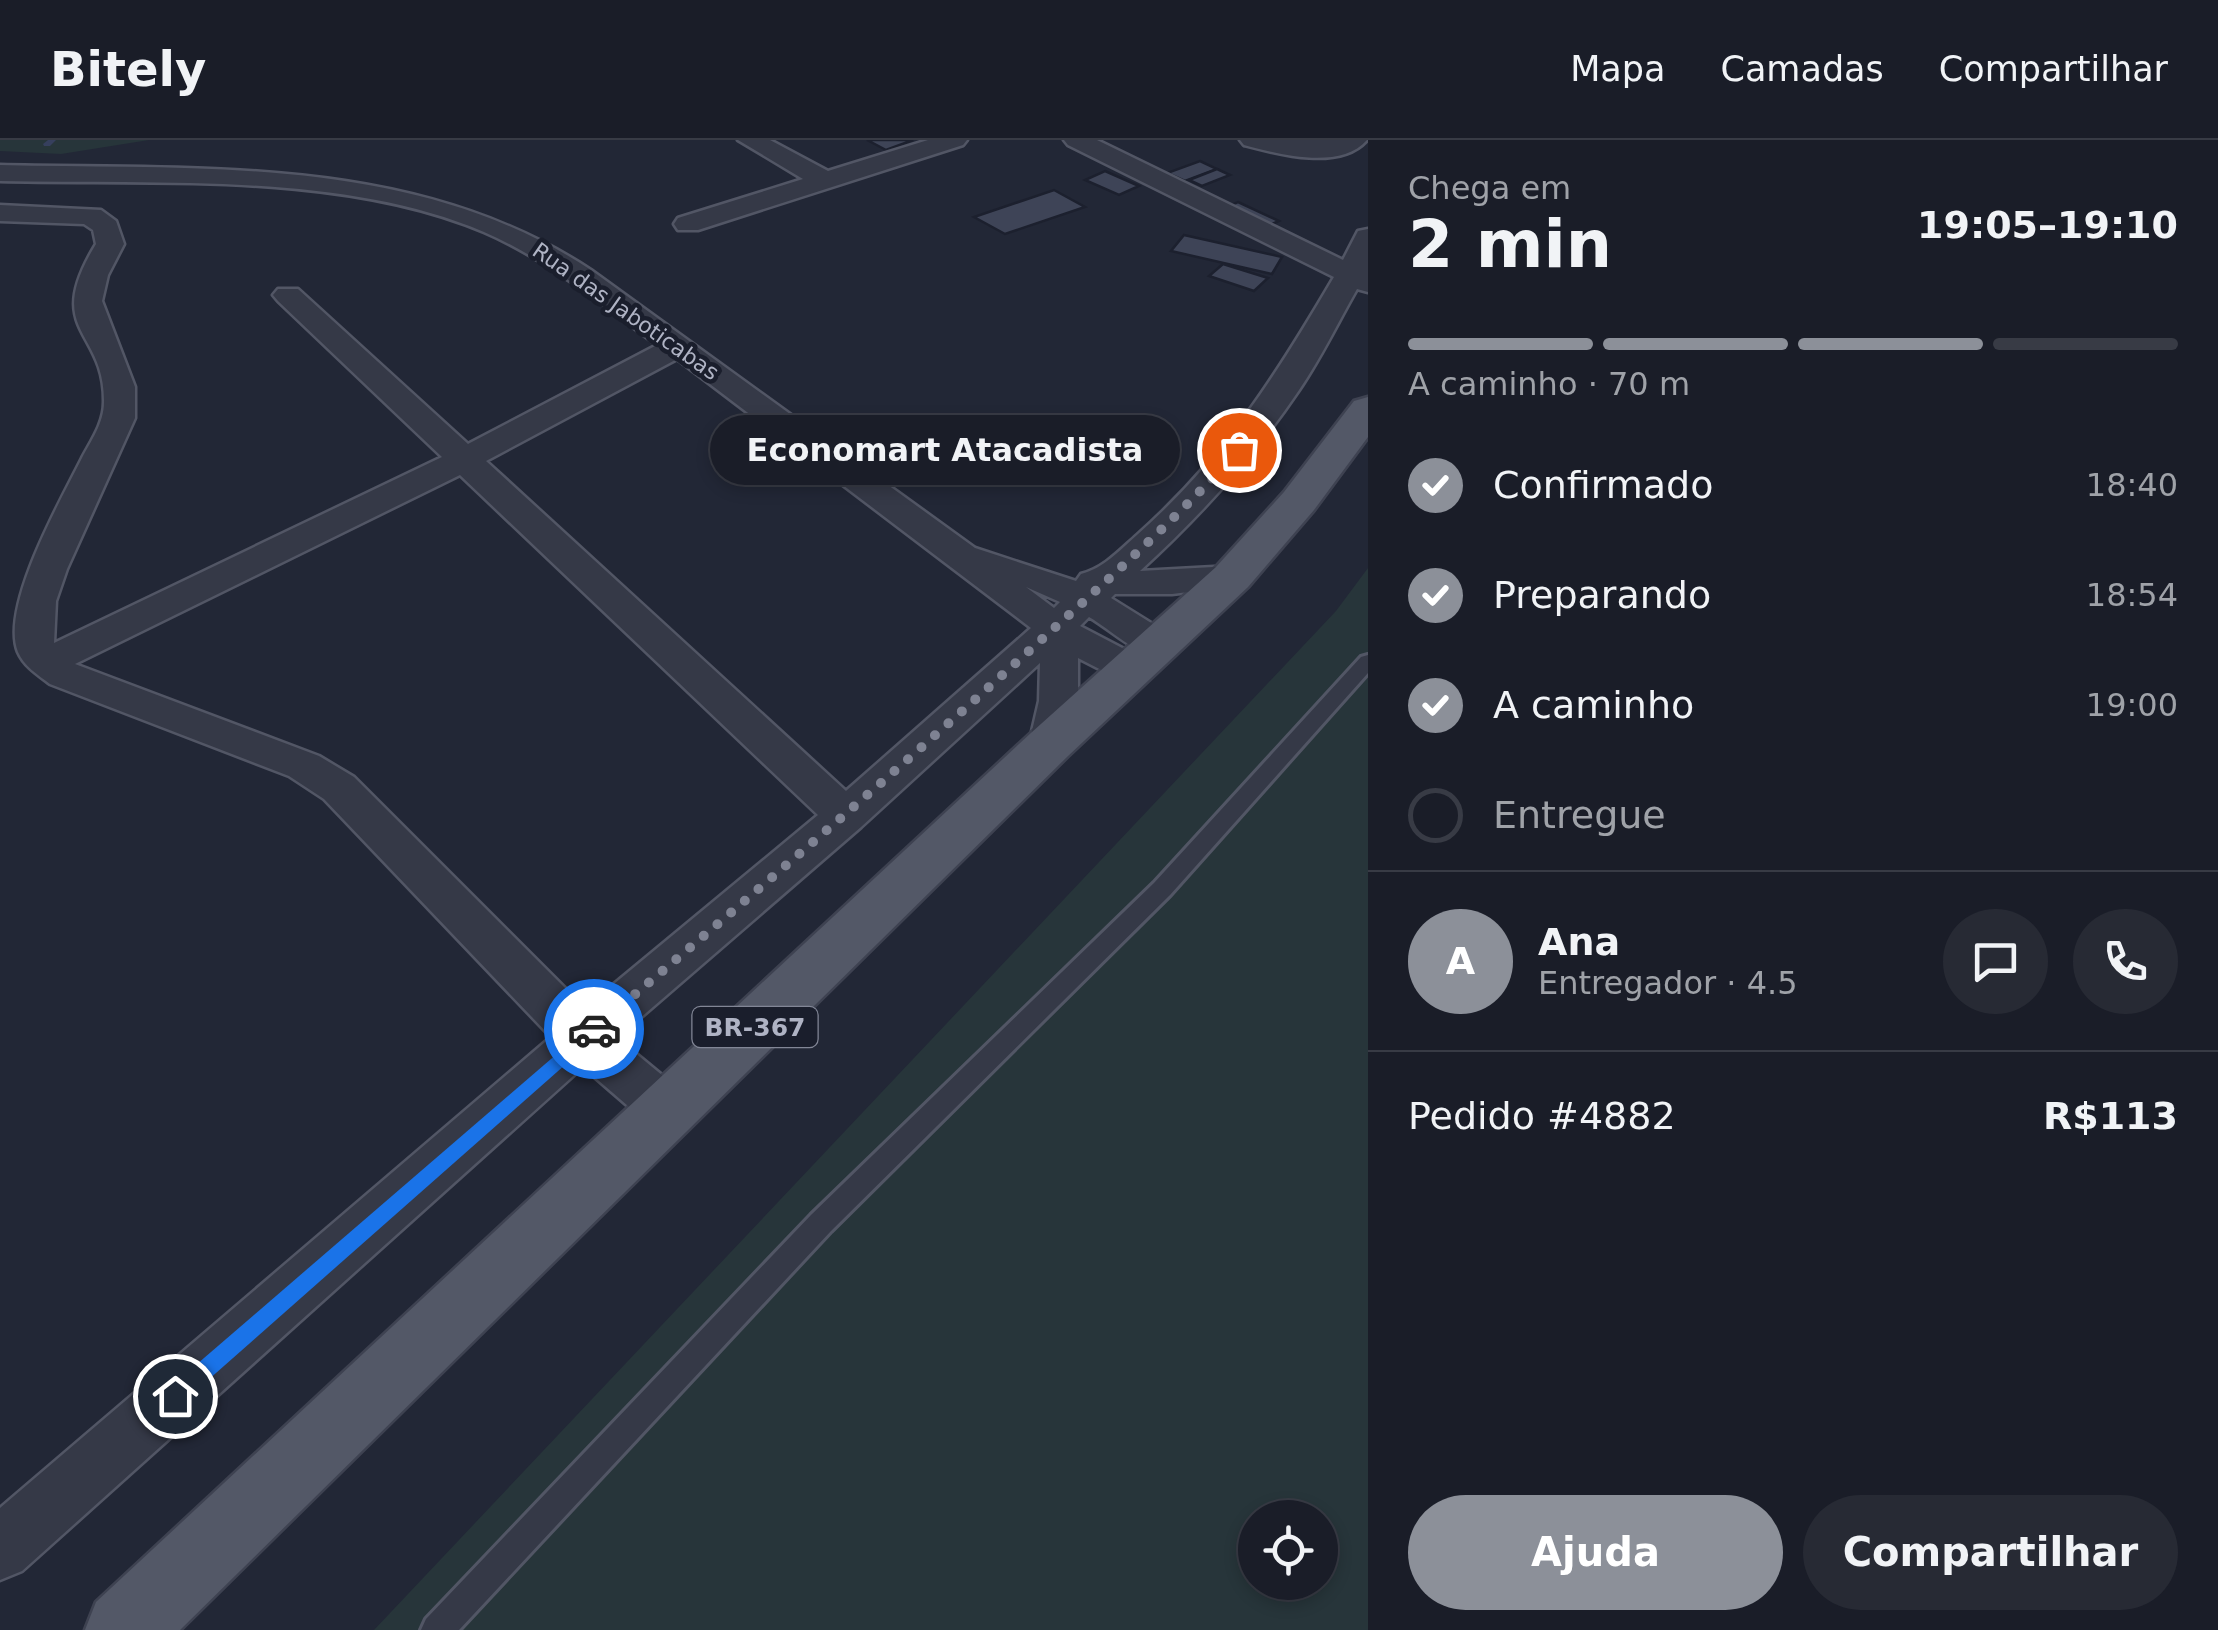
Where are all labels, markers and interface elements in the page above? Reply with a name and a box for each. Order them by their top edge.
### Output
text: Bitely [50,41,206,97]
text: Mapa [1570,49,1665,89]
text: Camadas [1720,49,1884,89]
text: Compartilhar [1939,49,2168,89]
text: Chega em [1408,169,1571,207]
text: 19:05–19:10 [1917,203,2178,247]
text: 2 min [1408,207,1612,282]
street label: Rua das Jaboticabas [528,238,724,385]
text: A caminho · 70 m [1408,365,1690,403]
pin [1197,408,1282,493]
callout: Economart Atacadista [709,415,1179,485]
icon: bag [1212,423,1267,478]
text: Economart Atacadista [747,431,1143,469]
icon: check [1408,458,1463,513]
text: Confirmado [1493,463,1713,507]
text: 18:40 [2086,466,2178,504]
icon: check [1408,568,1463,623]
text: Preparando [1493,573,1711,617]
text: 18:54 [2086,576,2178,614]
icon: check [1408,678,1463,733]
text: A caminho [1493,683,1694,727]
text: 19:00 [2086,686,2178,724]
text: Entregue [1493,793,1666,837]
button: chat [1943,909,2048,1014]
button: phone [2073,909,2178,1014]
text: Ana [1538,920,1620,964]
text: A [1446,939,1475,983]
text: Entregador · 4.5 [1538,964,1798,1002]
courier [544,979,644,1079]
icon: car [567,1002,622,1057]
road number: BR-367 [692,1007,818,1047]
text: Pedido #4882 [1408,1094,1676,1138]
text: R$113 [2043,1094,2178,1138]
pin [133,1354,218,1439]
icon: home [148,1369,203,1424]
button: Ajuda [1408,1495,1783,1610]
button: Compartilhar [1803,1495,2178,1610]
map controls [1238,1500,1338,1600]
button: locate [1238,1500,1338,1600]

